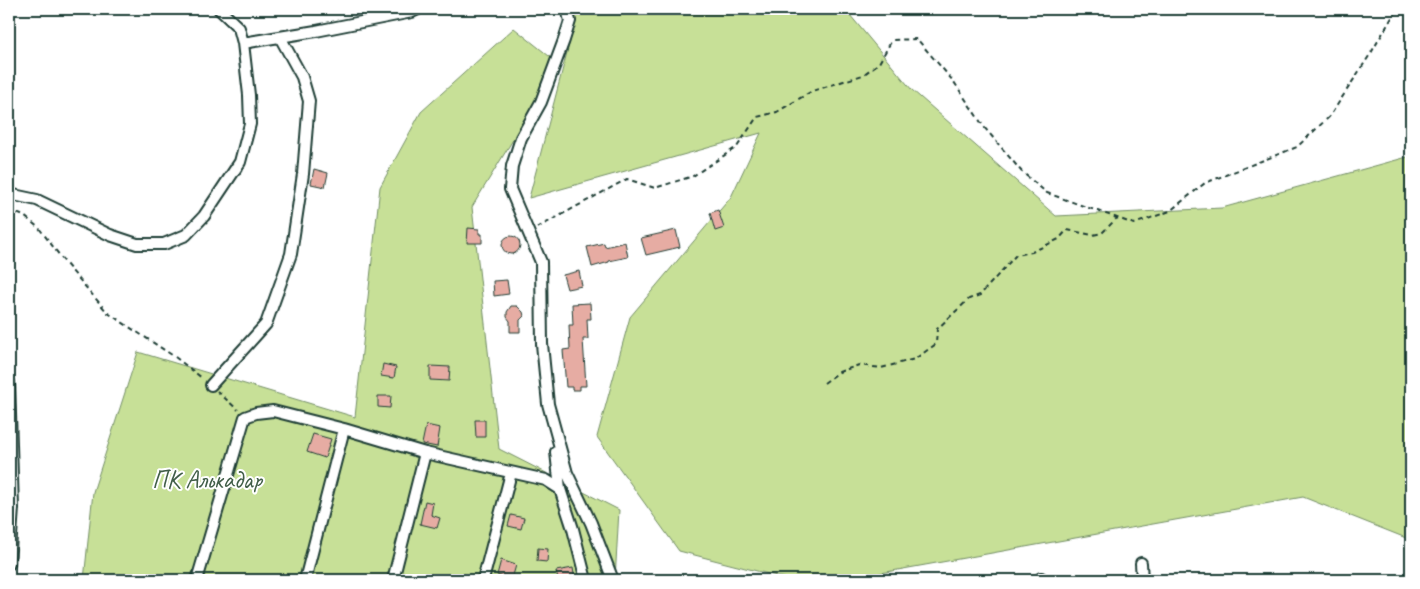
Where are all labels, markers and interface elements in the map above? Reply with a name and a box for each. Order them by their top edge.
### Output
park label: ПК Алькадар [152,464,264,496]

